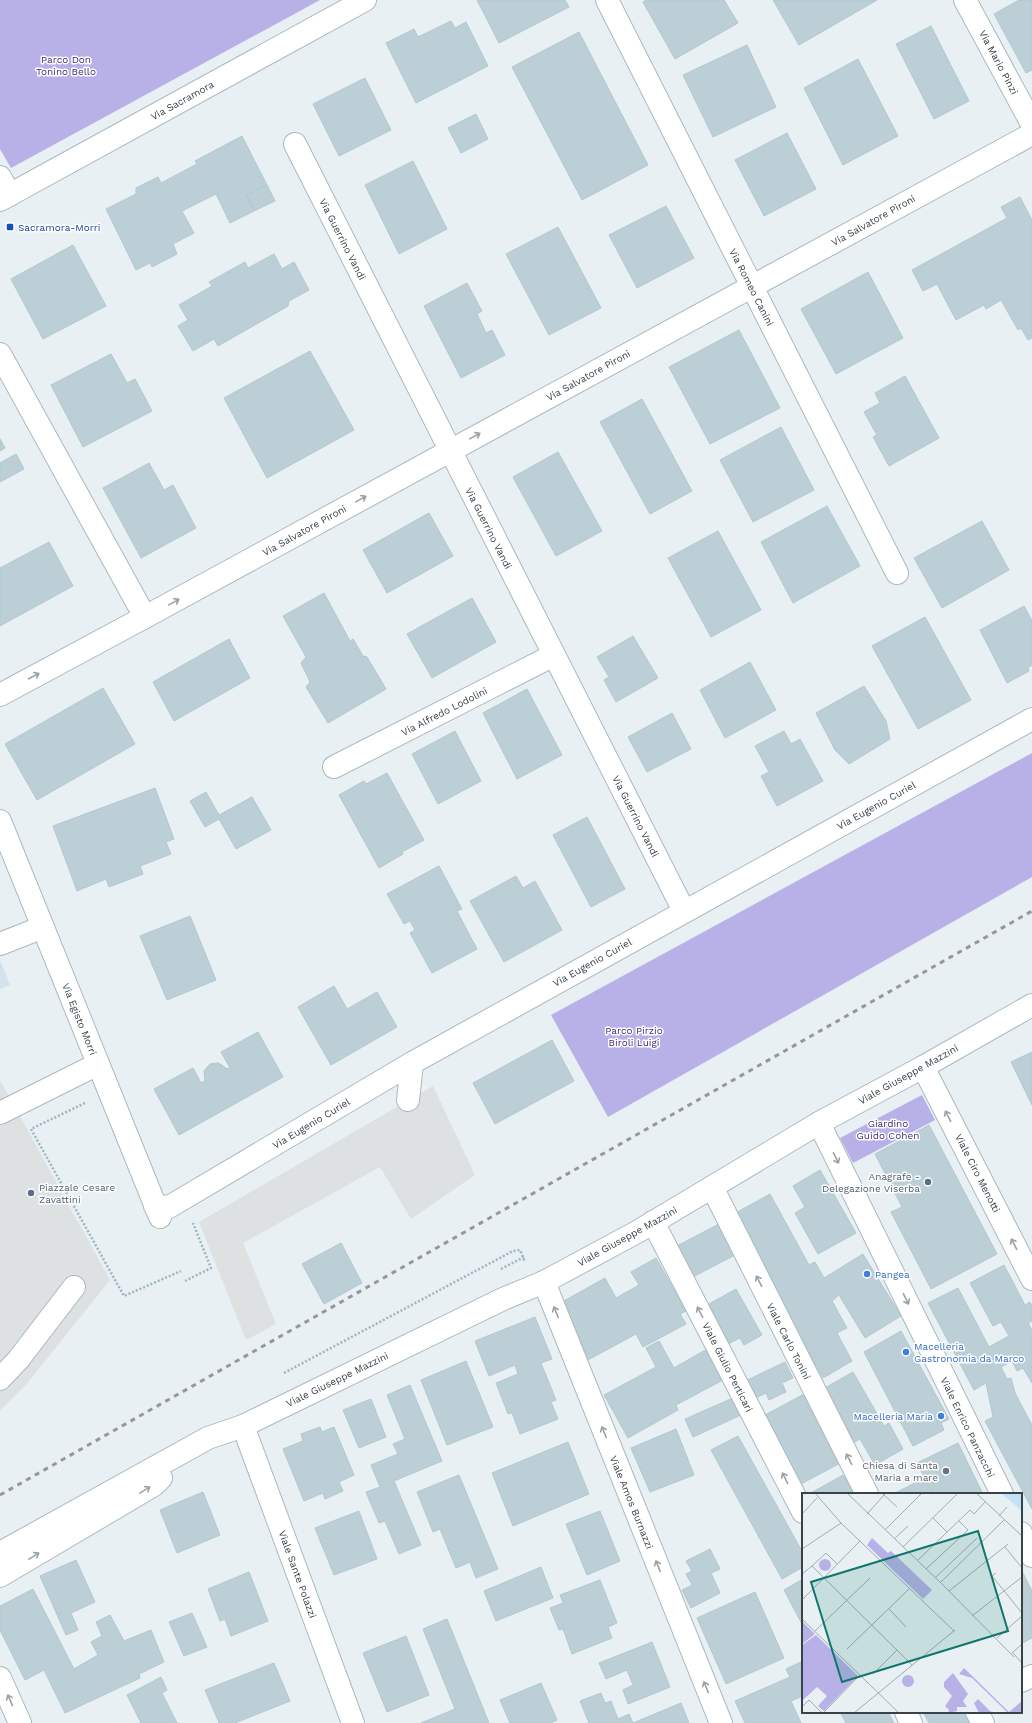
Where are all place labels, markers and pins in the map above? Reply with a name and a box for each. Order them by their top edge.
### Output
marker: Sacramora-Morri [5,222,15,232]
place label: Sacramora-Morri [18,222,101,233]
place label: Anagrafe - Delegazione Viserba [822,1171,920,1194]
marker: Anagrafe - Delegazione Viserba [923,1177,933,1187]
place label: Piazzale Cesare Zavattini [39,1182,115,1205]
marker: Piazzale Cesare Zavattini [26,1188,36,1198]
marker: Pangea [862,1269,872,1279]
place label: Pangea [875,1269,910,1280]
place label: Macelleria Gastronomia da Marco [914,1341,1024,1364]
marker: Macelleria Gastronomia da Marco [901,1347,911,1357]
place label: Macelleria Maria [853,1411,933,1422]
marker: Macelleria Maria [936,1411,946,1421]
place label: Chiesa di Santa Maria a mare [862,1460,938,1483]
marker: Chiesa di Santa Maria a mare [941,1466,951,1476]

